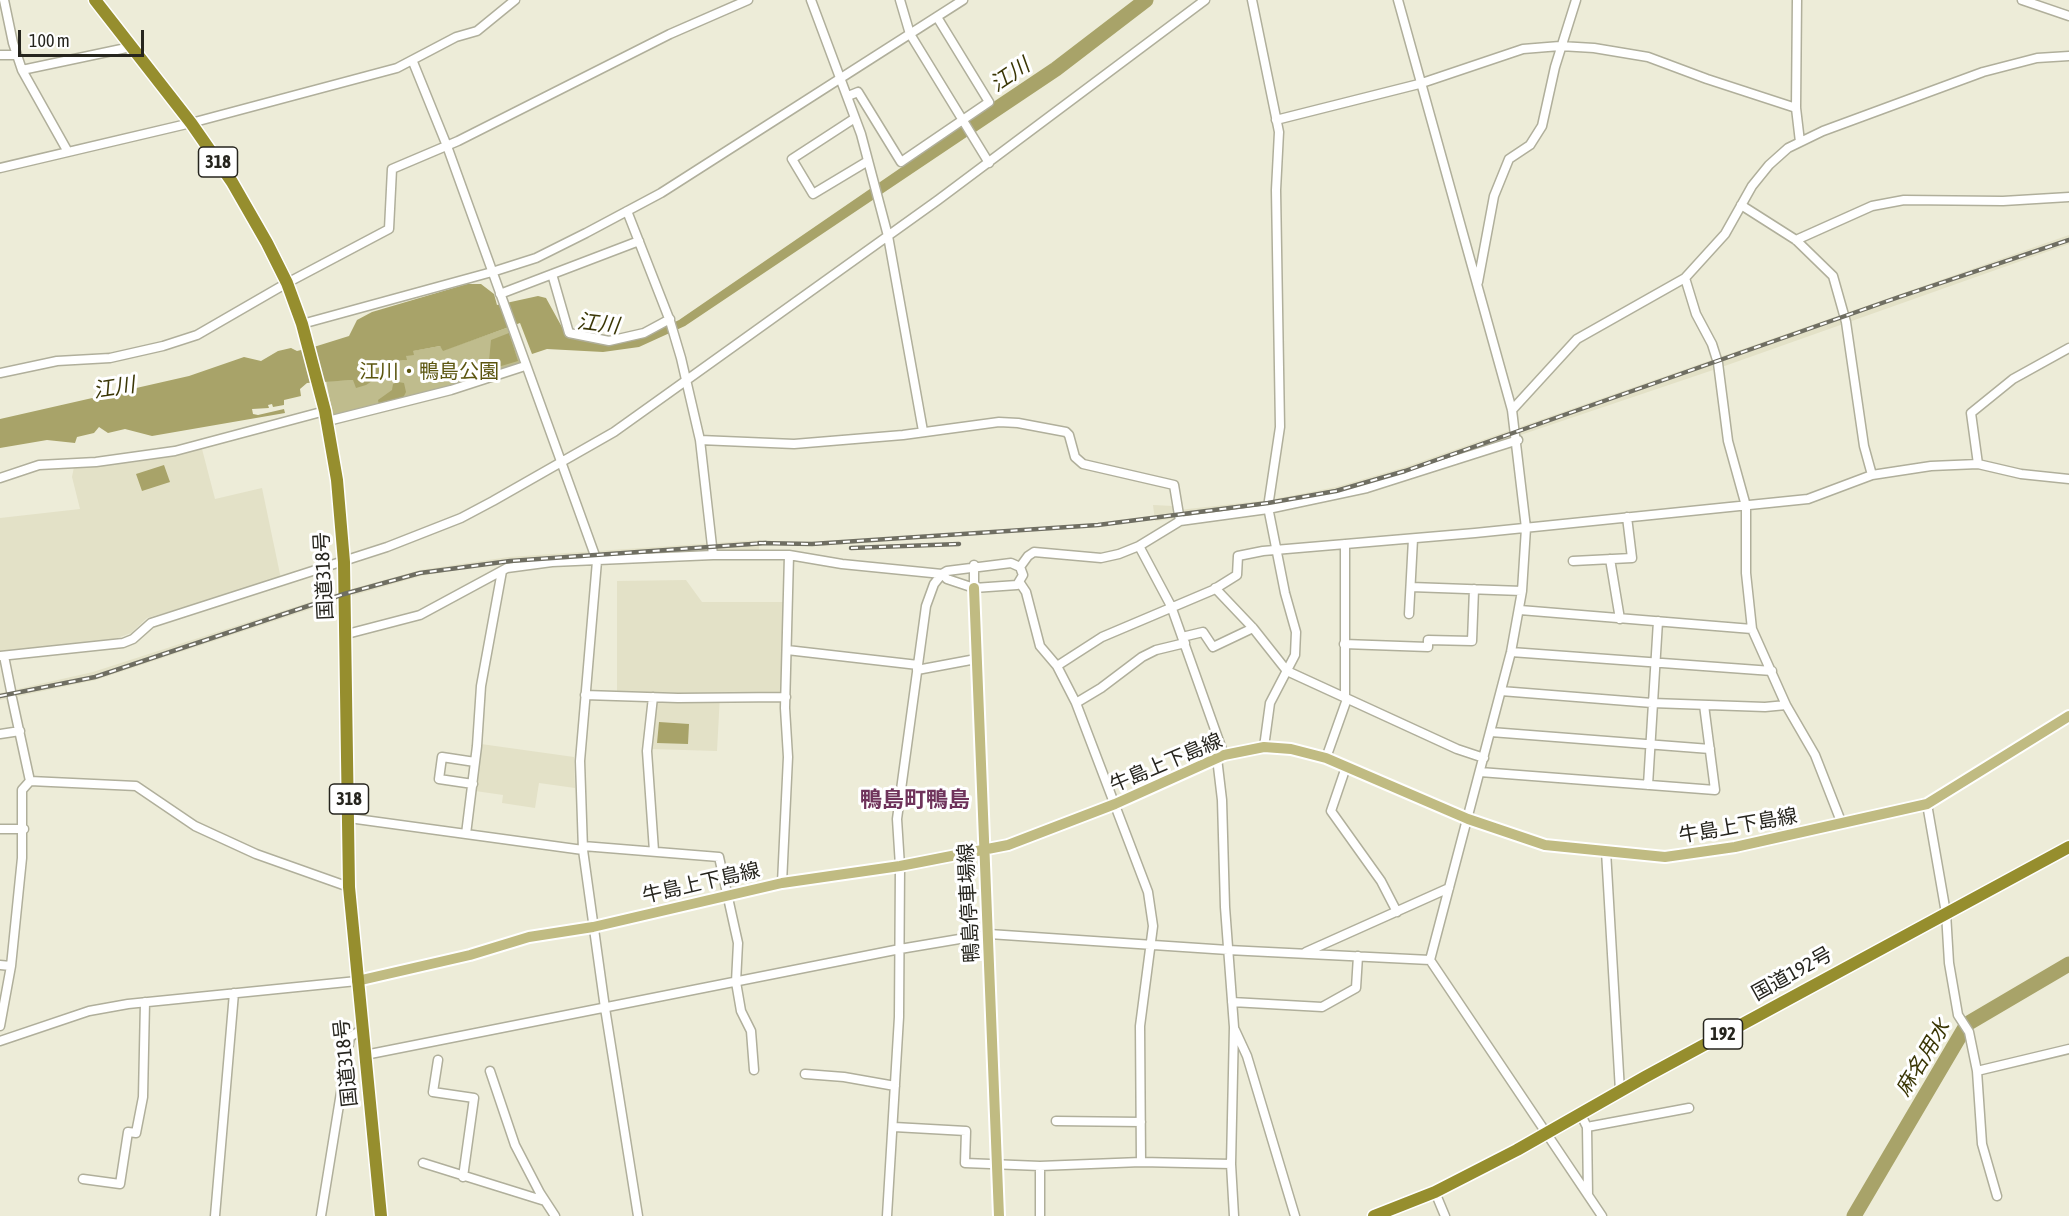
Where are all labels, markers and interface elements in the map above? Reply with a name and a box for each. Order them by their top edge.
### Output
scale bar [21,18,147,56]
text: 100 m [29,30,70,51]
water label: 江川 [986,53,1034,97]
road number: 318 [198,147,238,177]
water label: 江川 [576,309,620,339]
park label: 江川・鴨島公園 [359,360,499,384]
water label: 江川 [91,372,137,404]
street label: 国道318号 [310,531,338,621]
street label: 牛島上下島線 [1106,729,1226,797]
road number: 318 [330,784,368,814]
district label: 鴨島町鴨島 [860,787,970,813]
street label: 牛島上下島線 [1677,804,1799,848]
street label: 鴨島停車場線 [954,842,984,964]
street label: 牛島上下島線 [640,858,762,908]
street label: 国道192号 [1748,942,1836,1006]
water label: 麻名用水 [1891,1016,1955,1100]
street label: 国道318号 [329,1018,363,1108]
road number: 192 [1704,1019,1742,1049]

